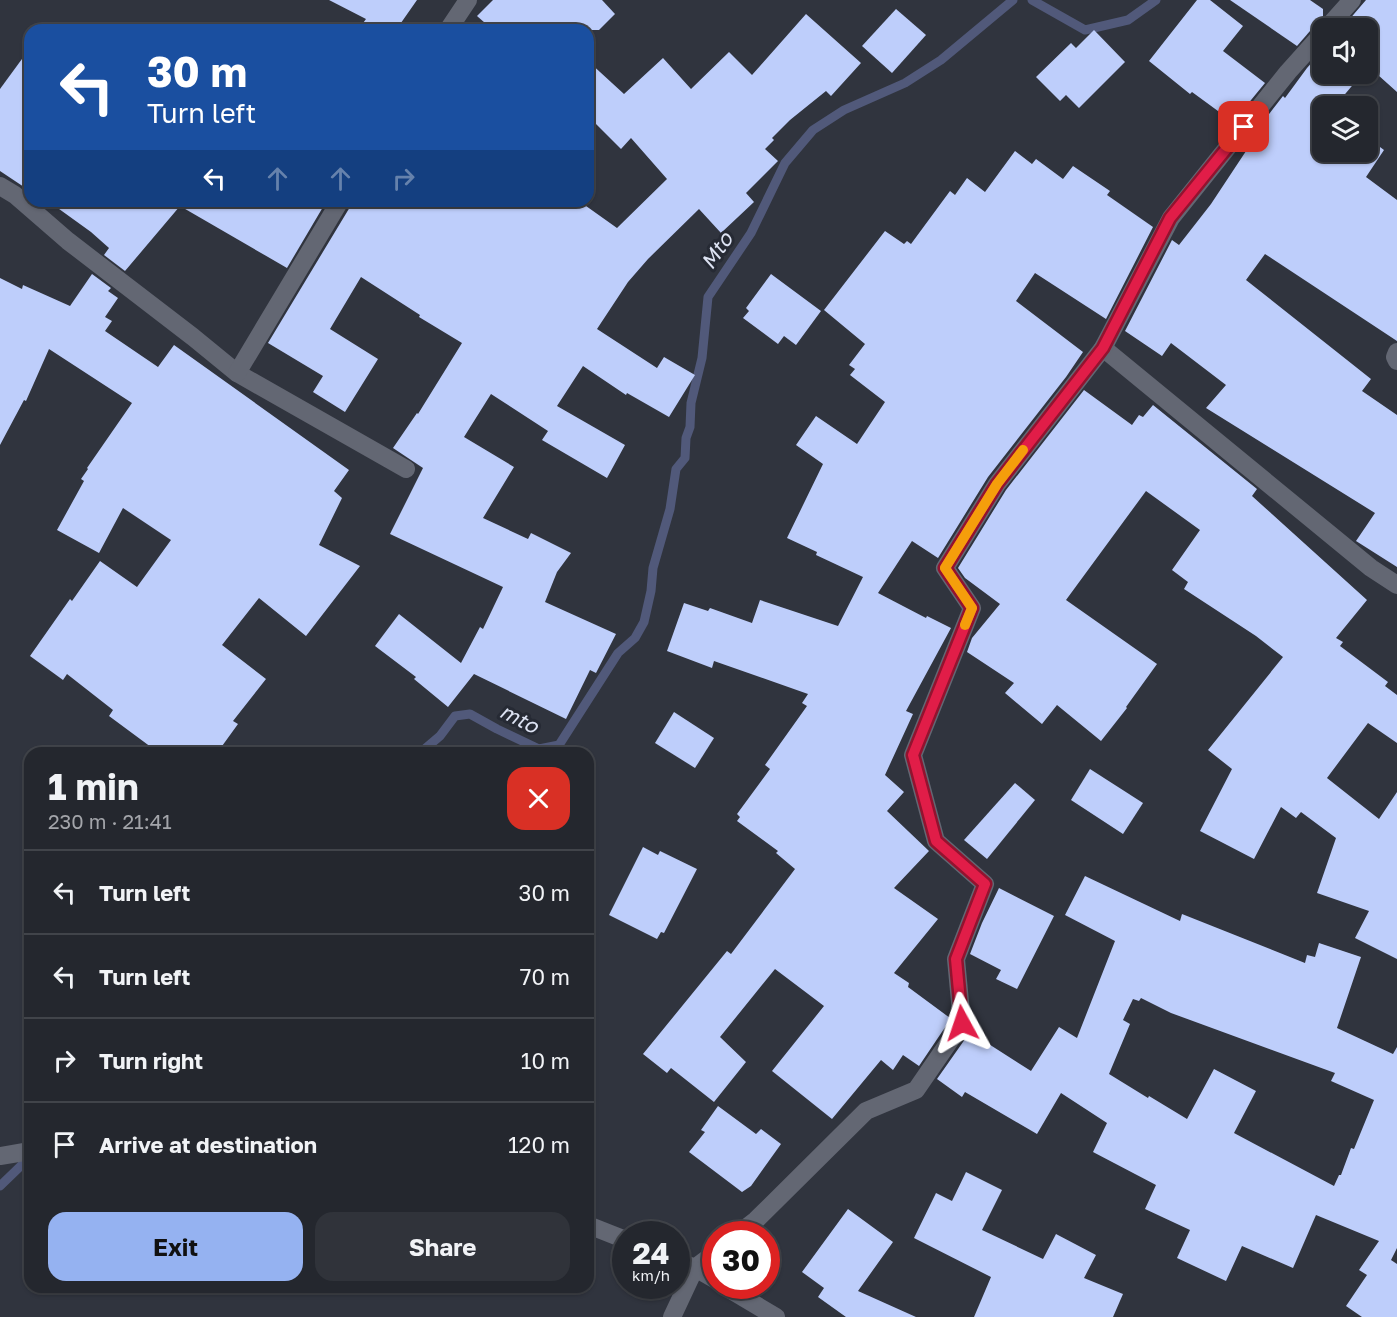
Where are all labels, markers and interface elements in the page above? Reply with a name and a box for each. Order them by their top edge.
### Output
map controls [1312,18,1378,162]
button: sound [1312,18,1378,84]
text: 30 m [147,46,247,96]
icon: left [48,48,126,126]
button: layers [1312,96,1378,162]
text: Turn left [147,97,256,129]
pin [1218,101,1269,152]
icon: arrive [1227,110,1260,143]
icon: left [198,162,231,195]
icon: ahead [261,162,294,195]
icon: ahead [324,162,357,195]
icon: right [387,162,420,195]
water label: Mto [694,226,739,274]
water label: mto [496,698,544,739]
text: 1 min [48,765,139,808]
button: close [507,767,570,830]
text: 230 m · 21:41 [48,809,172,833]
icon: left [48,876,81,909]
text: Turn left [99,879,190,906]
text: 30 m [519,879,570,906]
icon: left [48,960,81,993]
text: Turn left [99,963,190,990]
text: 70 m [520,963,570,990]
position arrow [930,991,994,1055]
icon: right [48,1044,81,1077]
text: Turn right [99,1047,203,1074]
text: 10 m [521,1047,570,1074]
icon: arrive [48,1128,81,1161]
text: Arrive at destination [99,1131,317,1158]
text: 120 m [508,1131,570,1158]
button: Exit [48,1212,303,1281]
button: Share [315,1212,570,1281]
speed limit sign: 30 [702,1221,780,1299]
text: 24 [632,1235,670,1271]
text: km/h [632,1266,670,1284]

